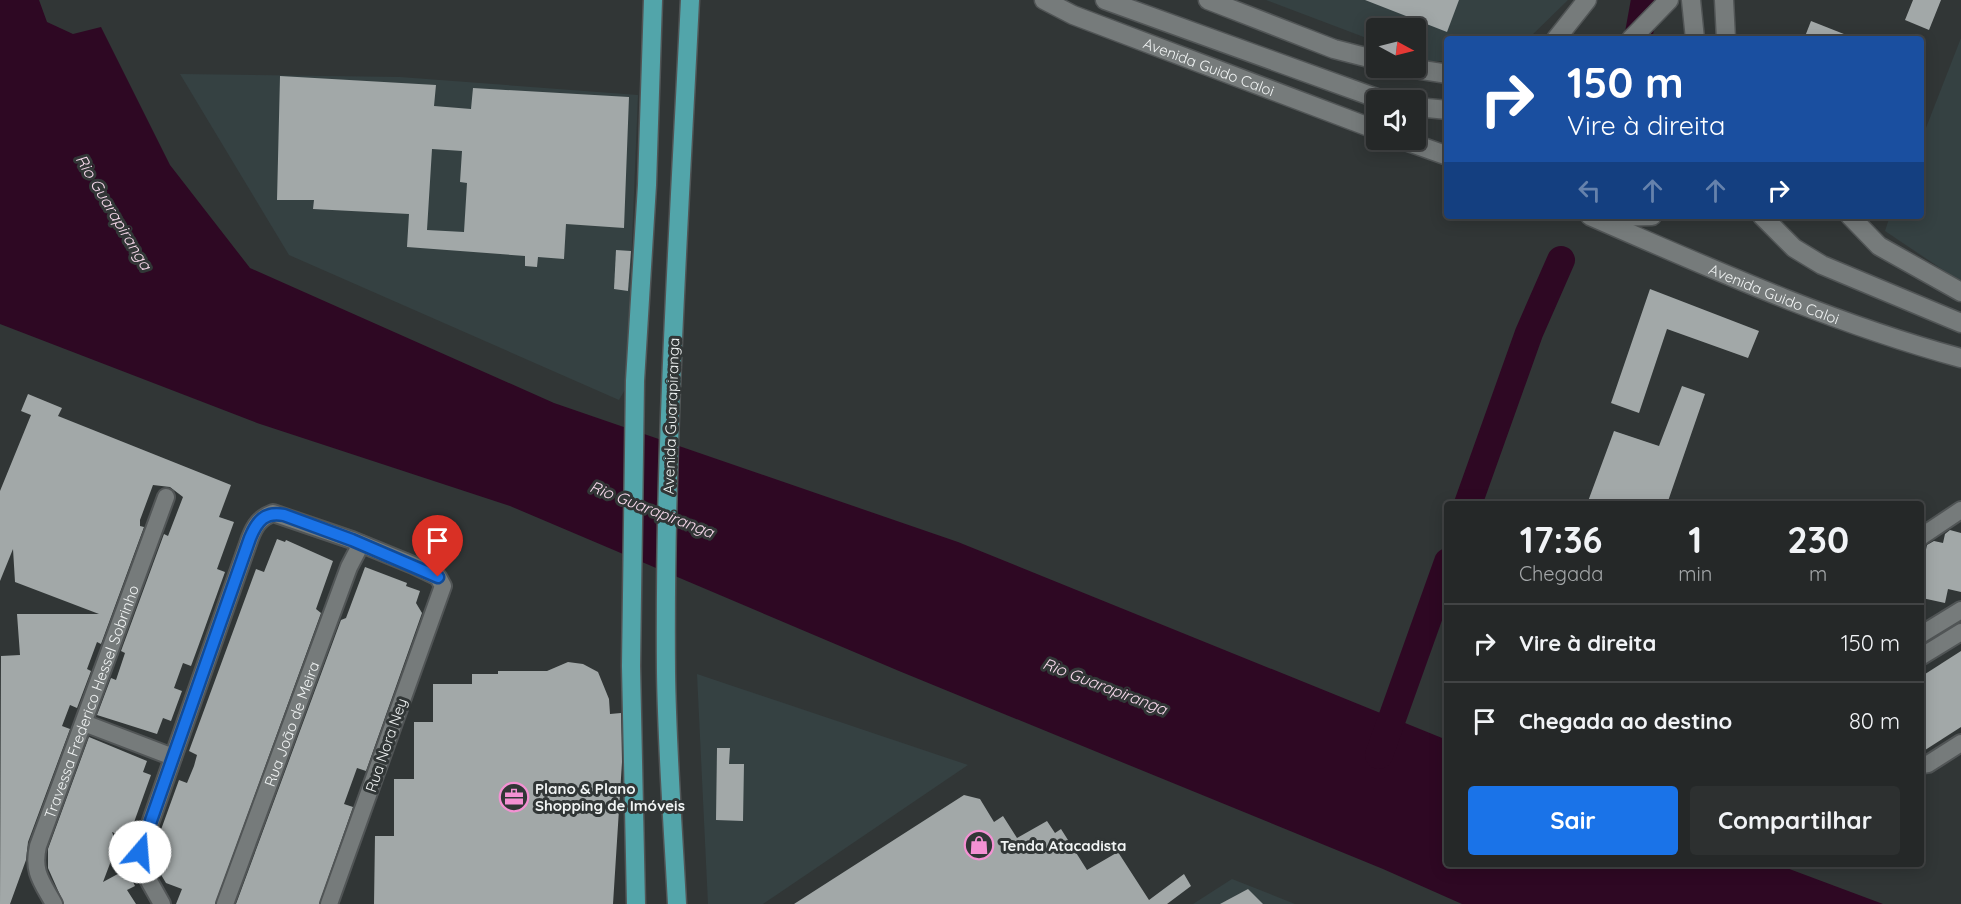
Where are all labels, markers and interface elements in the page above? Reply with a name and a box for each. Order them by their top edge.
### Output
north arrow [1366,18,1426,78]
map controls [1366,18,1426,150]
street label: Avenida Guido Caloi [1141,33,1277,100]
text: 150 m [1567,56,1684,109]
icon: right [1468,60,1546,138]
button: sound [1366,90,1426,150]
text: Vire à direita [1567,108,1725,142]
water label: Rio Guarapiranga [72,151,157,275]
icon: left [1573,174,1606,207]
icon: ahead [1636,174,1669,207]
icon: ahead [1699,174,1732,207]
icon: right [1762,174,1795,207]
street label: Avenida Guido Caloi [1706,259,1842,328]
street label: Avenida Guarapiranga [659,337,683,495]
water label: Rio Guarapiranga [587,476,718,542]
pin [412,515,463,577]
text: 17:36 [1520,517,1603,562]
text: 1 [1688,517,1702,562]
text: 230 [1787,517,1849,562]
icon: arrive [421,524,454,557]
text: Chegada [1519,561,1603,586]
text: min [1678,561,1712,586]
text: m [1809,561,1827,586]
street label: Travessa Frederico Hessel Sobrinho [39,582,142,821]
icon: right [1468,627,1501,660]
text: Vire à direita [1519,629,1656,657]
text: 150 m [1841,629,1900,657]
water label: Rio Guarapiranga [1040,653,1171,719]
street label: Rua João de Meira [260,659,323,789]
street label: Rua Nora Ney [361,695,411,795]
icon: arrive [1468,705,1501,738]
text: Chegada ao destino [1519,707,1732,735]
text: 80 m [1849,707,1900,735]
place label: Plano & Plano Shopping de Imóveis [535,779,685,815]
office icon: Plano & Plano Shopping de Imóveis [498,781,530,813]
button: Sair [1468,786,1678,855]
button: Compartilhar [1690,786,1900,855]
position arrow [108,820,172,884]
shop icon: Tenda Atacadista [963,829,995,861]
place label: Tenda Atacadista [1000,836,1126,855]

